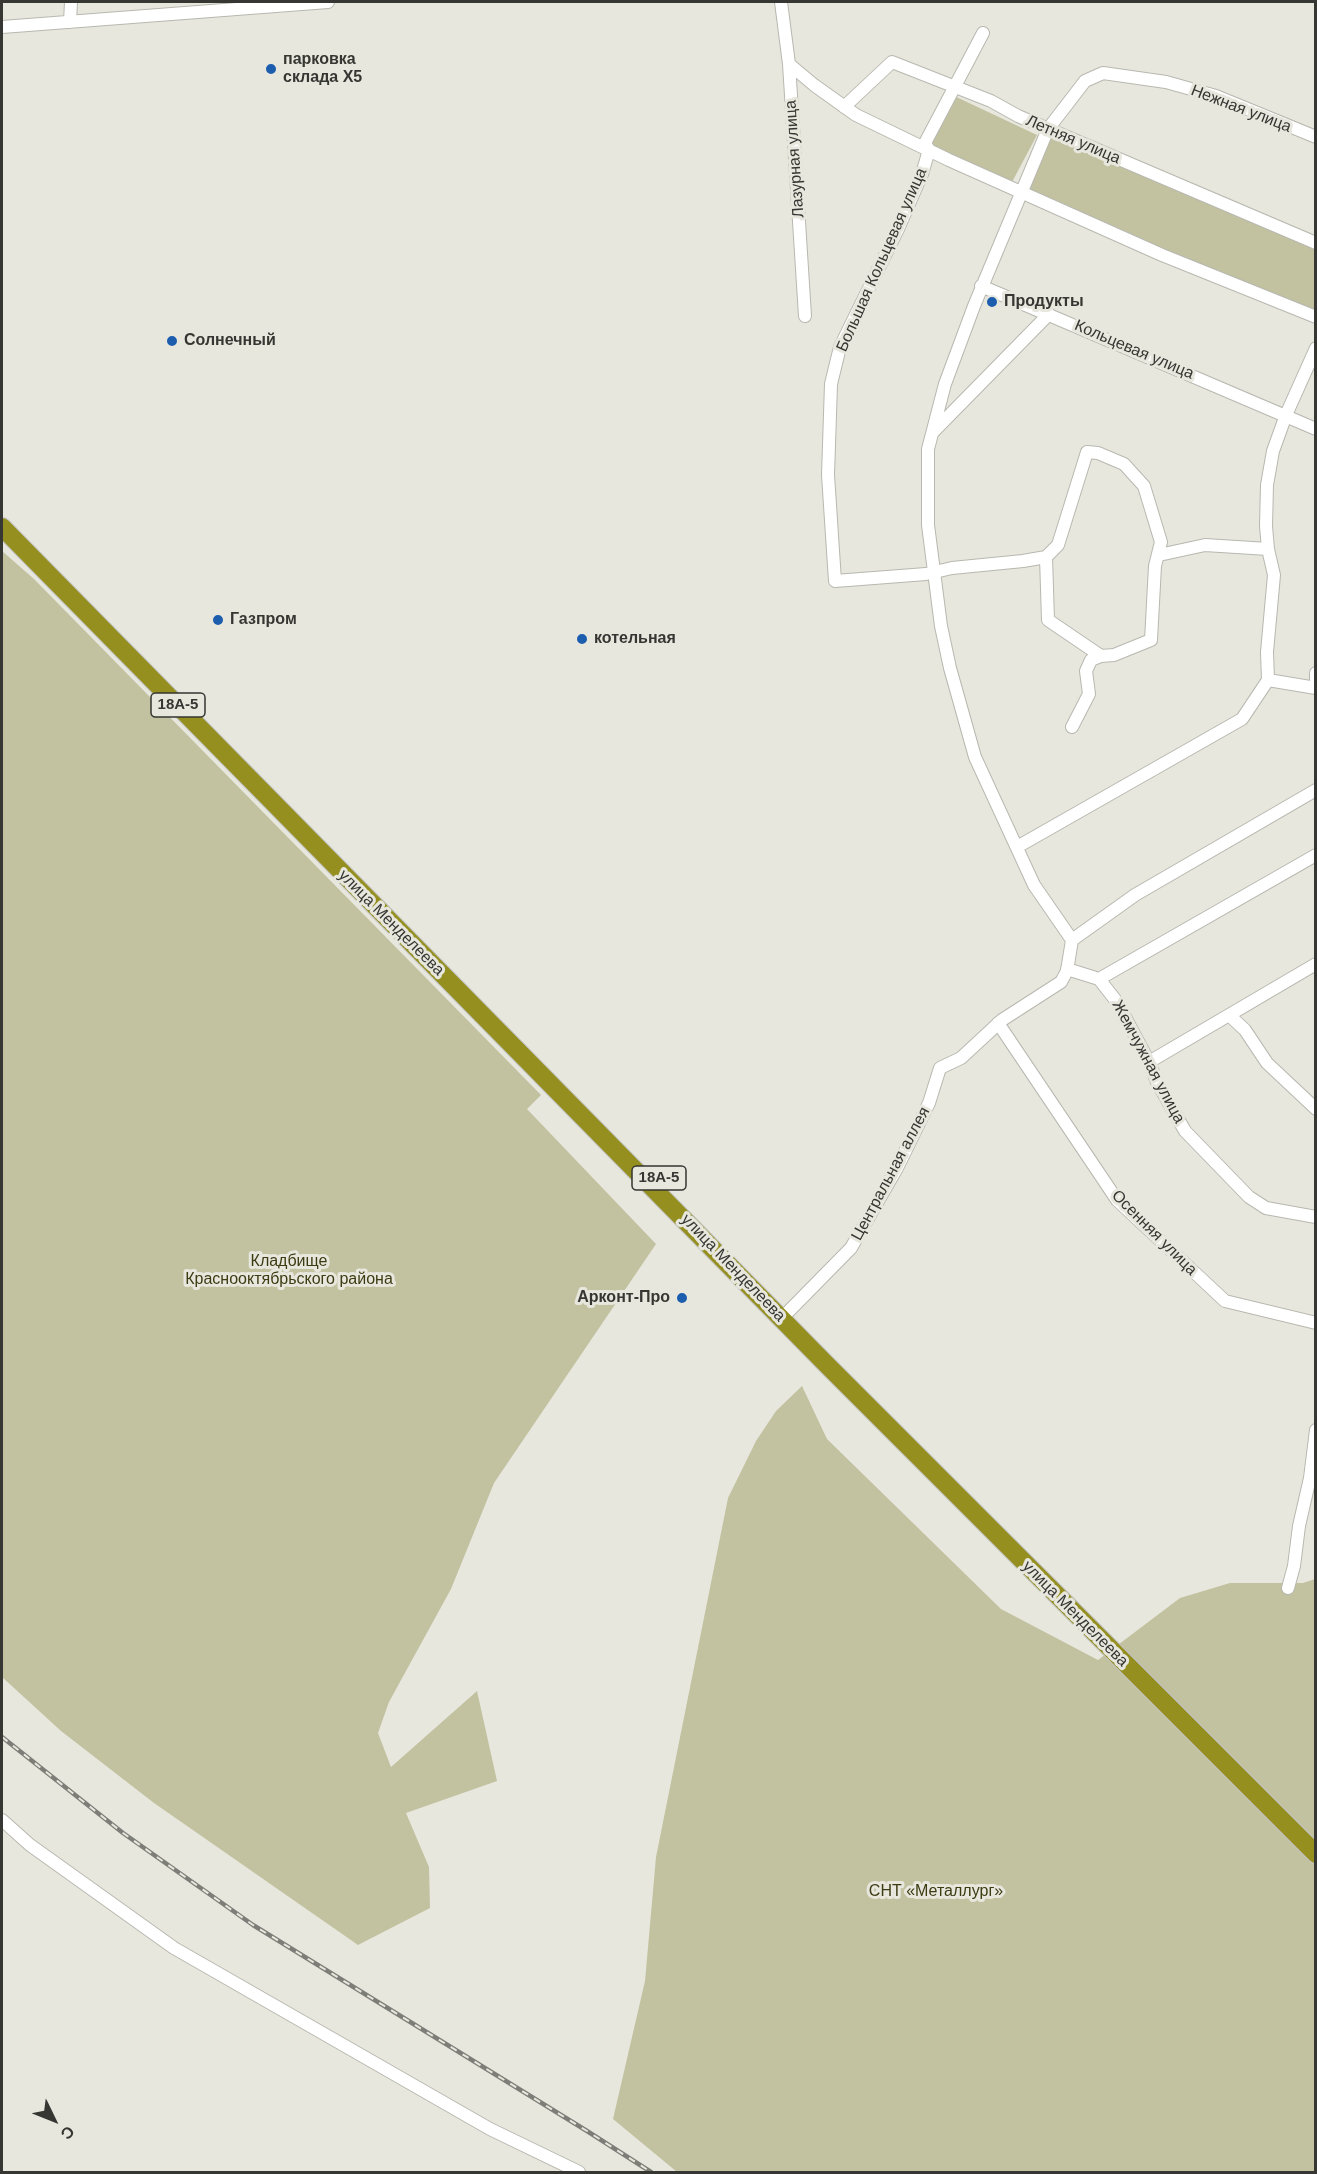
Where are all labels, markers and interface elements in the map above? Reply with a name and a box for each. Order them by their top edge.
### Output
place label: парковка склада X5 [283,50,362,88]
marker: парковка склада X5 [264,62,278,76]
street label: Нежная улица [1188,81,1294,137]
street label: Лазурная улица [781,100,809,218]
street label: Летняя улица [1023,111,1123,169]
street label: Большая Кольцевая улица [833,165,931,355]
place label: Продукты [1004,292,1084,312]
marker: Продукты [985,295,999,309]
street label: Кольцевая улица [1071,316,1197,384]
place label: Солнечный [184,331,276,351]
marker: Солнечный [165,334,179,348]
place label: Газпром [230,610,297,630]
marker: Газпром [211,613,225,627]
place label: котельная [594,629,676,649]
marker: котельная [575,632,589,646]
road number: 18А-5 [151,693,205,717]
street label: улица Менделеева [334,866,448,980]
street label: Жемчужная улица [1107,997,1189,1127]
street label: Центральная аллея [848,1104,934,1244]
road number: 18А-5 [632,1166,686,1190]
street label: Осенняя улица [1107,1186,1201,1280]
street label: улица Менделеева [677,1210,789,1326]
park label: Кладбище Краснооктябрьского района [185,1252,393,1290]
place label: Арконт-Про [577,1288,670,1308]
marker: Арконт-Про [675,1291,689,1305]
street label: улица Менделеева [1018,1557,1132,1671]
park label: СНТ «Металлург» [869,1882,1003,1902]
north arrow [24,2090,84,2150]
text: С [57,2123,78,2143]

